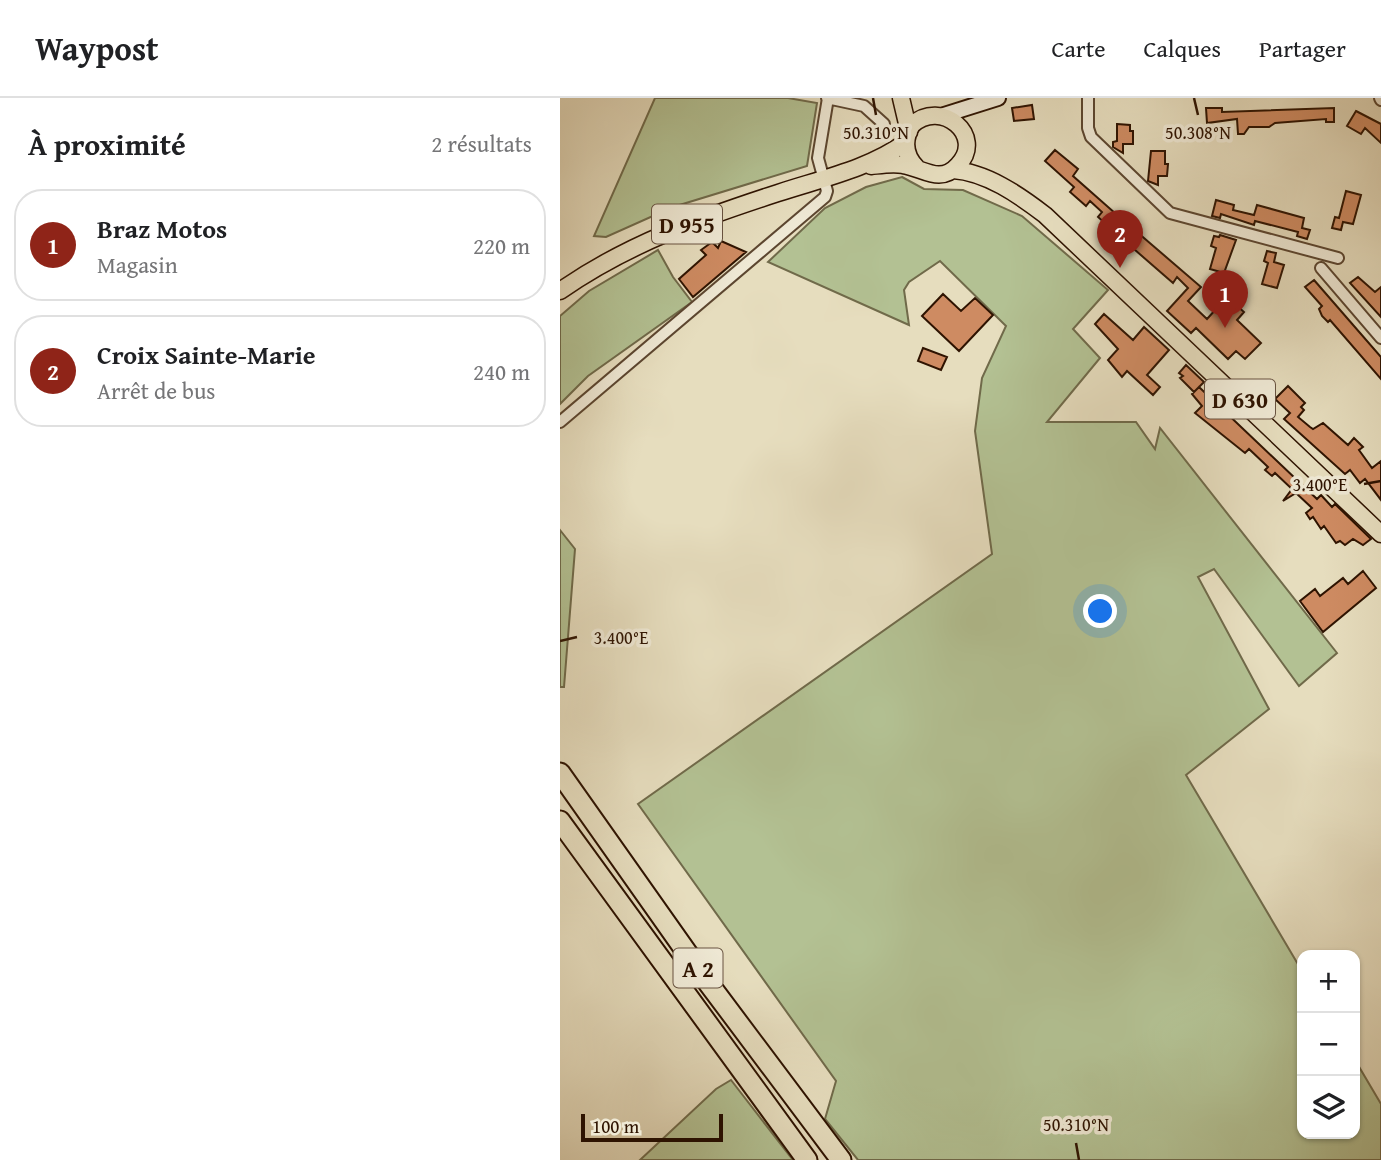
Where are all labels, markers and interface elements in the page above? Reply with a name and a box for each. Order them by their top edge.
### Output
text: Waypost [35,24,159,72]
text: Carte [1051,31,1105,66]
text: Calques [1143,31,1221,66]
text: Partager [1259,31,1346,66]
text: 50.310°N [843,119,909,146]
text: 50.308°N [1165,119,1231,146]
text: À proximité [28,122,186,166]
text: 2 résultats [431,127,532,160]
road number: D 955 [652,204,722,244]
text: Braz Motos [97,209,227,248]
pin: 2 [1097,210,1143,268]
text: 1 [47,229,59,262]
text: 220 m [473,229,530,262]
text: Magasin [97,248,178,281]
pin: 1 [1202,270,1248,328]
text: Croix Sainte-Marie [97,335,315,374]
text: 2 [47,355,59,388]
text: 240 m [473,355,530,388]
text: Arrêt de bus [97,374,216,407]
road number: D 630 [1205,380,1275,418]
text: 3.400°E [1293,471,1347,498]
your location [1083,594,1117,628]
text: 3.400°E [594,624,648,651]
road number: A 2 [674,948,722,988]
map controls [1297,950,1360,1139]
button: + [1297,950,1360,1013]
button: − [1297,1013,1360,1076]
button: layers [1297,1076,1360,1139]
scale bar [581,1111,723,1143]
text: 50.310°N [1043,1111,1109,1138]
text: 100 m [592,1112,639,1140]

